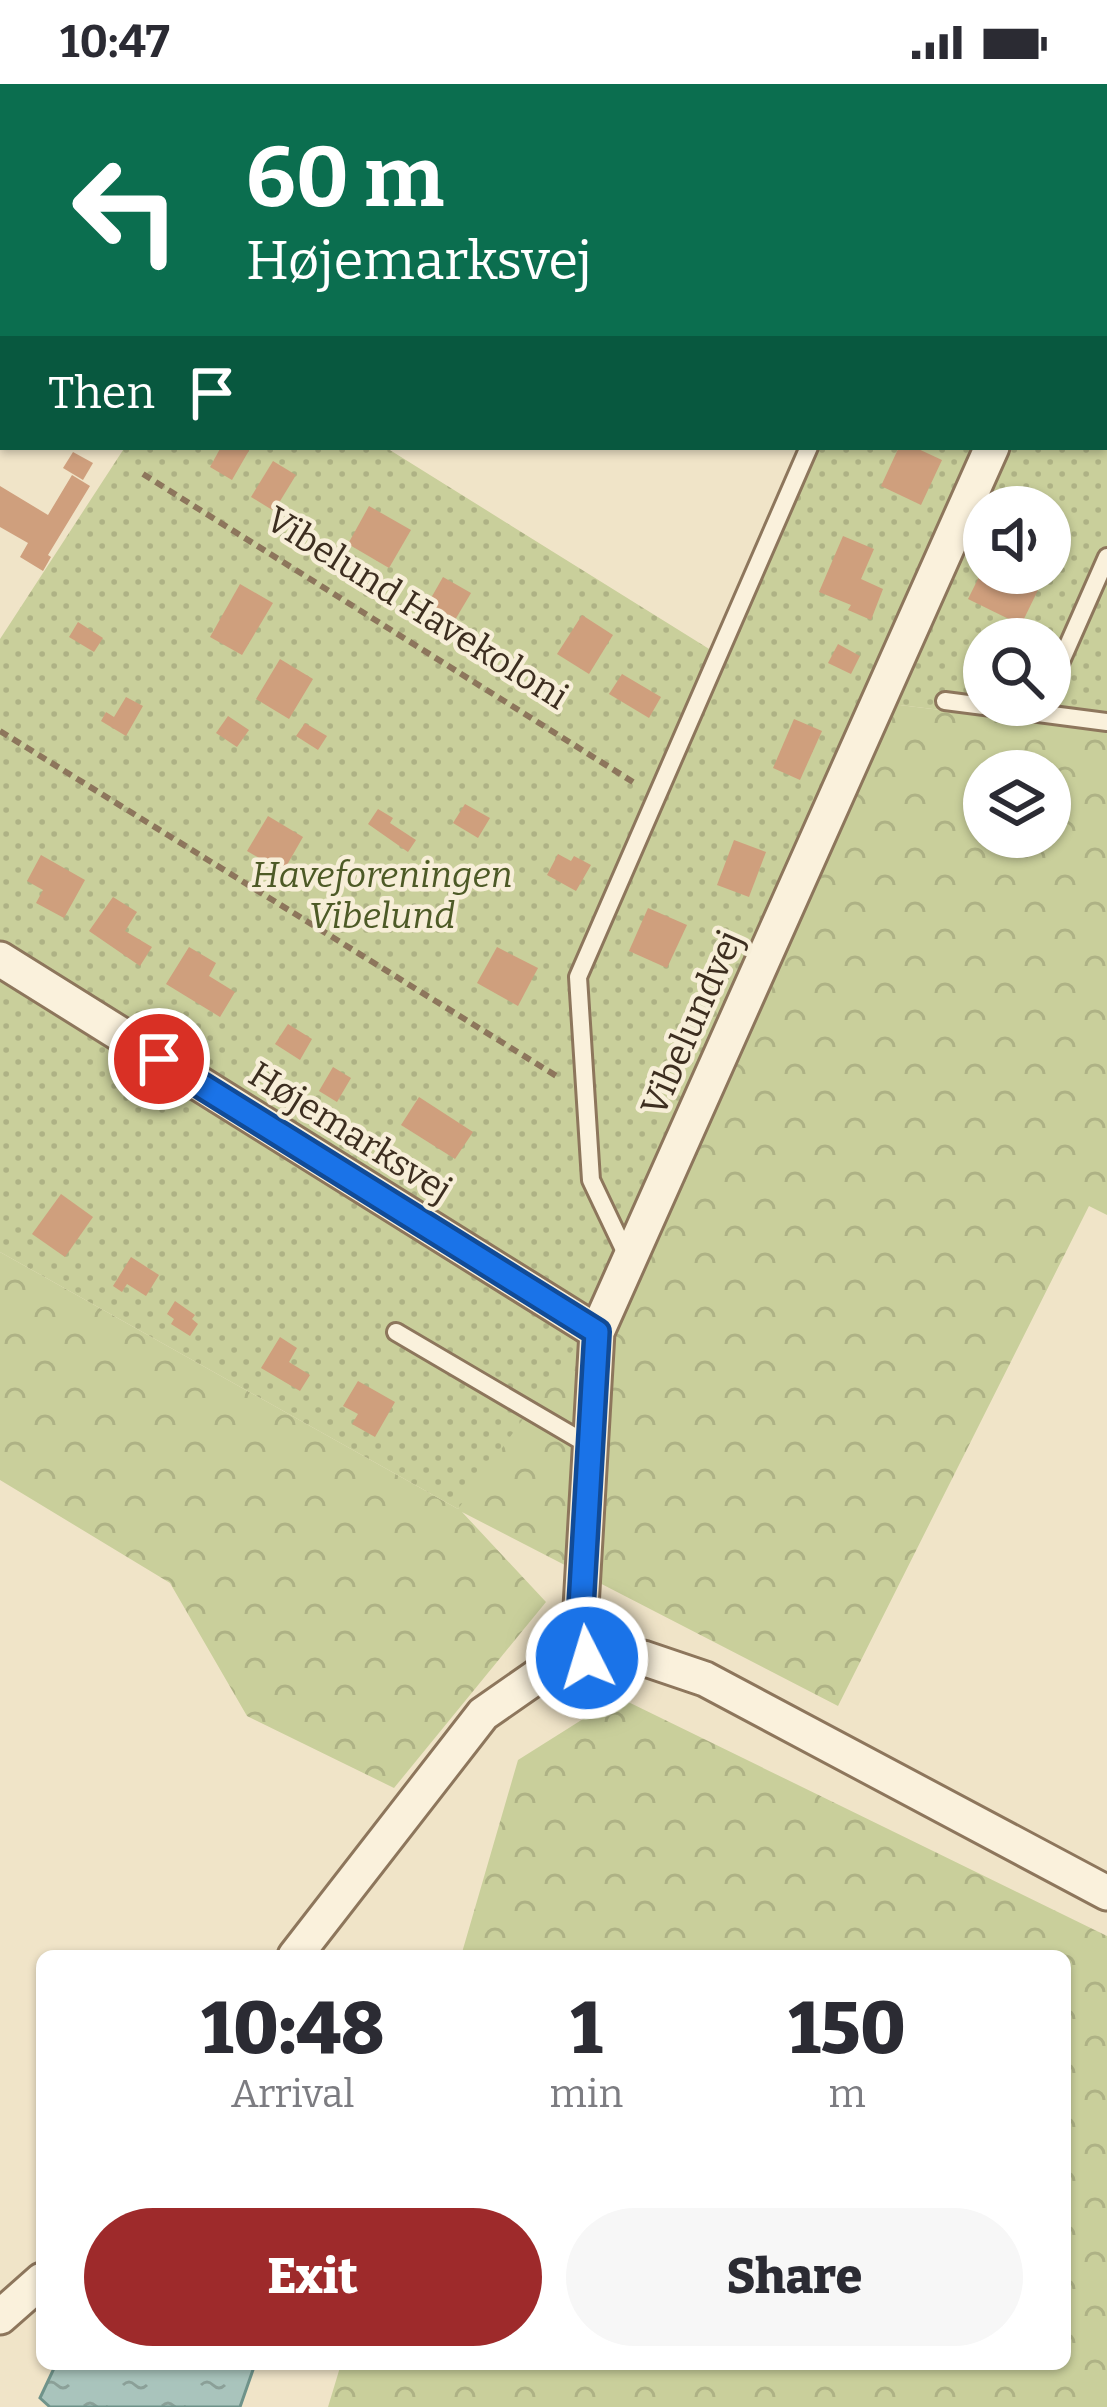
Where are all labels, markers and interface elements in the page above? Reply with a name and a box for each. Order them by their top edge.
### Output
text: 10:47 [60,15,170,69]
text: 60 m [246,127,444,228]
icon: left [48,132,204,288]
text: Højemarksvej [246,229,592,293]
icon: arrive [179,360,245,426]
text: Then [48,366,155,420]
map controls [963,486,1071,858]
button: sound [963,486,1071,594]
street label: Vibelund Havekoloni [258,497,576,719]
button: search [963,618,1071,726]
button: layers [963,750,1071,858]
park label: Haveforeningen Vibelund [252,853,512,938]
street label: Vibelundvej [632,924,752,1122]
pin [108,1008,210,1110]
icon: arrive [126,1026,192,1092]
street label: Højemarksvej [241,1052,459,1212]
position arrow [524,1595,650,1721]
text: 10:48 [201,1986,384,2072]
text: 1 [570,1986,602,2072]
text: 150 [788,1986,906,2072]
text: Arrival [231,2071,355,2117]
text: min [550,2071,623,2117]
text: m [828,2071,866,2117]
button: Exit [84,2208,542,2346]
button: Share [566,2208,1023,2346]

